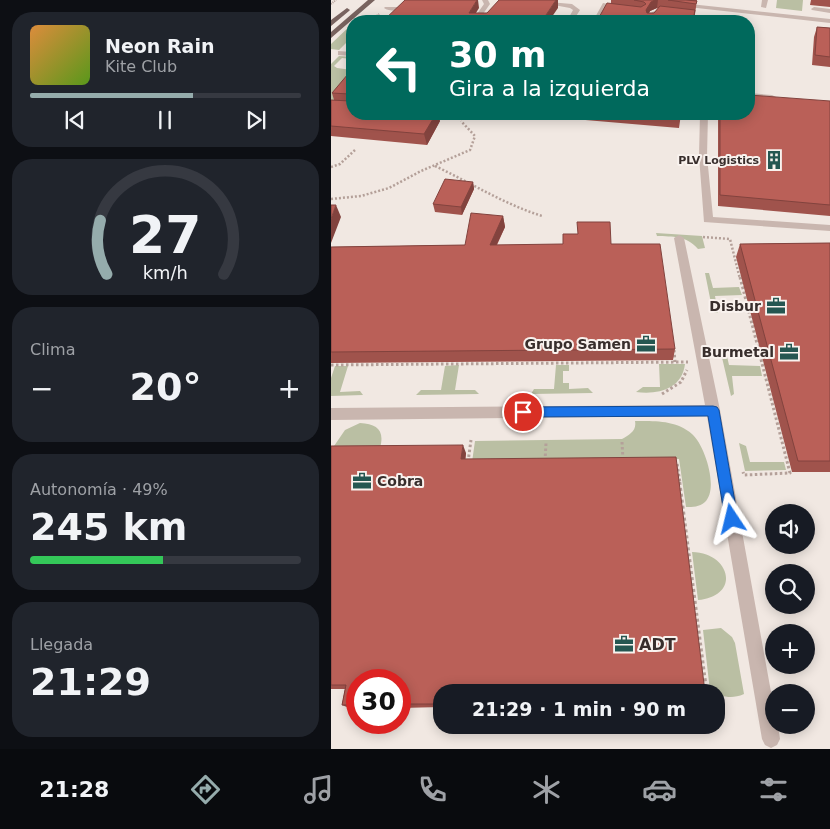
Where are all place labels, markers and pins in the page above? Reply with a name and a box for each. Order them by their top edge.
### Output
building icon: PLV Logistics [763,149,785,171]
place label: PLV Logistics [678,154,759,167]
office icon: Disbur [765,295,787,317]
place label: Disbur [709,298,761,314]
office icon: Grupo Samen [635,333,657,355]
place label: Grupo Samen [525,336,631,352]
office icon: Burmetal [778,341,800,363]
place label: Burmetal [701,344,774,360]
pin [502,391,544,433]
office icon: Cobra [351,470,373,492]
place label: Cobra [377,473,423,489]
office icon: ADT [613,633,635,655]
place label: ADT [639,635,676,654]

